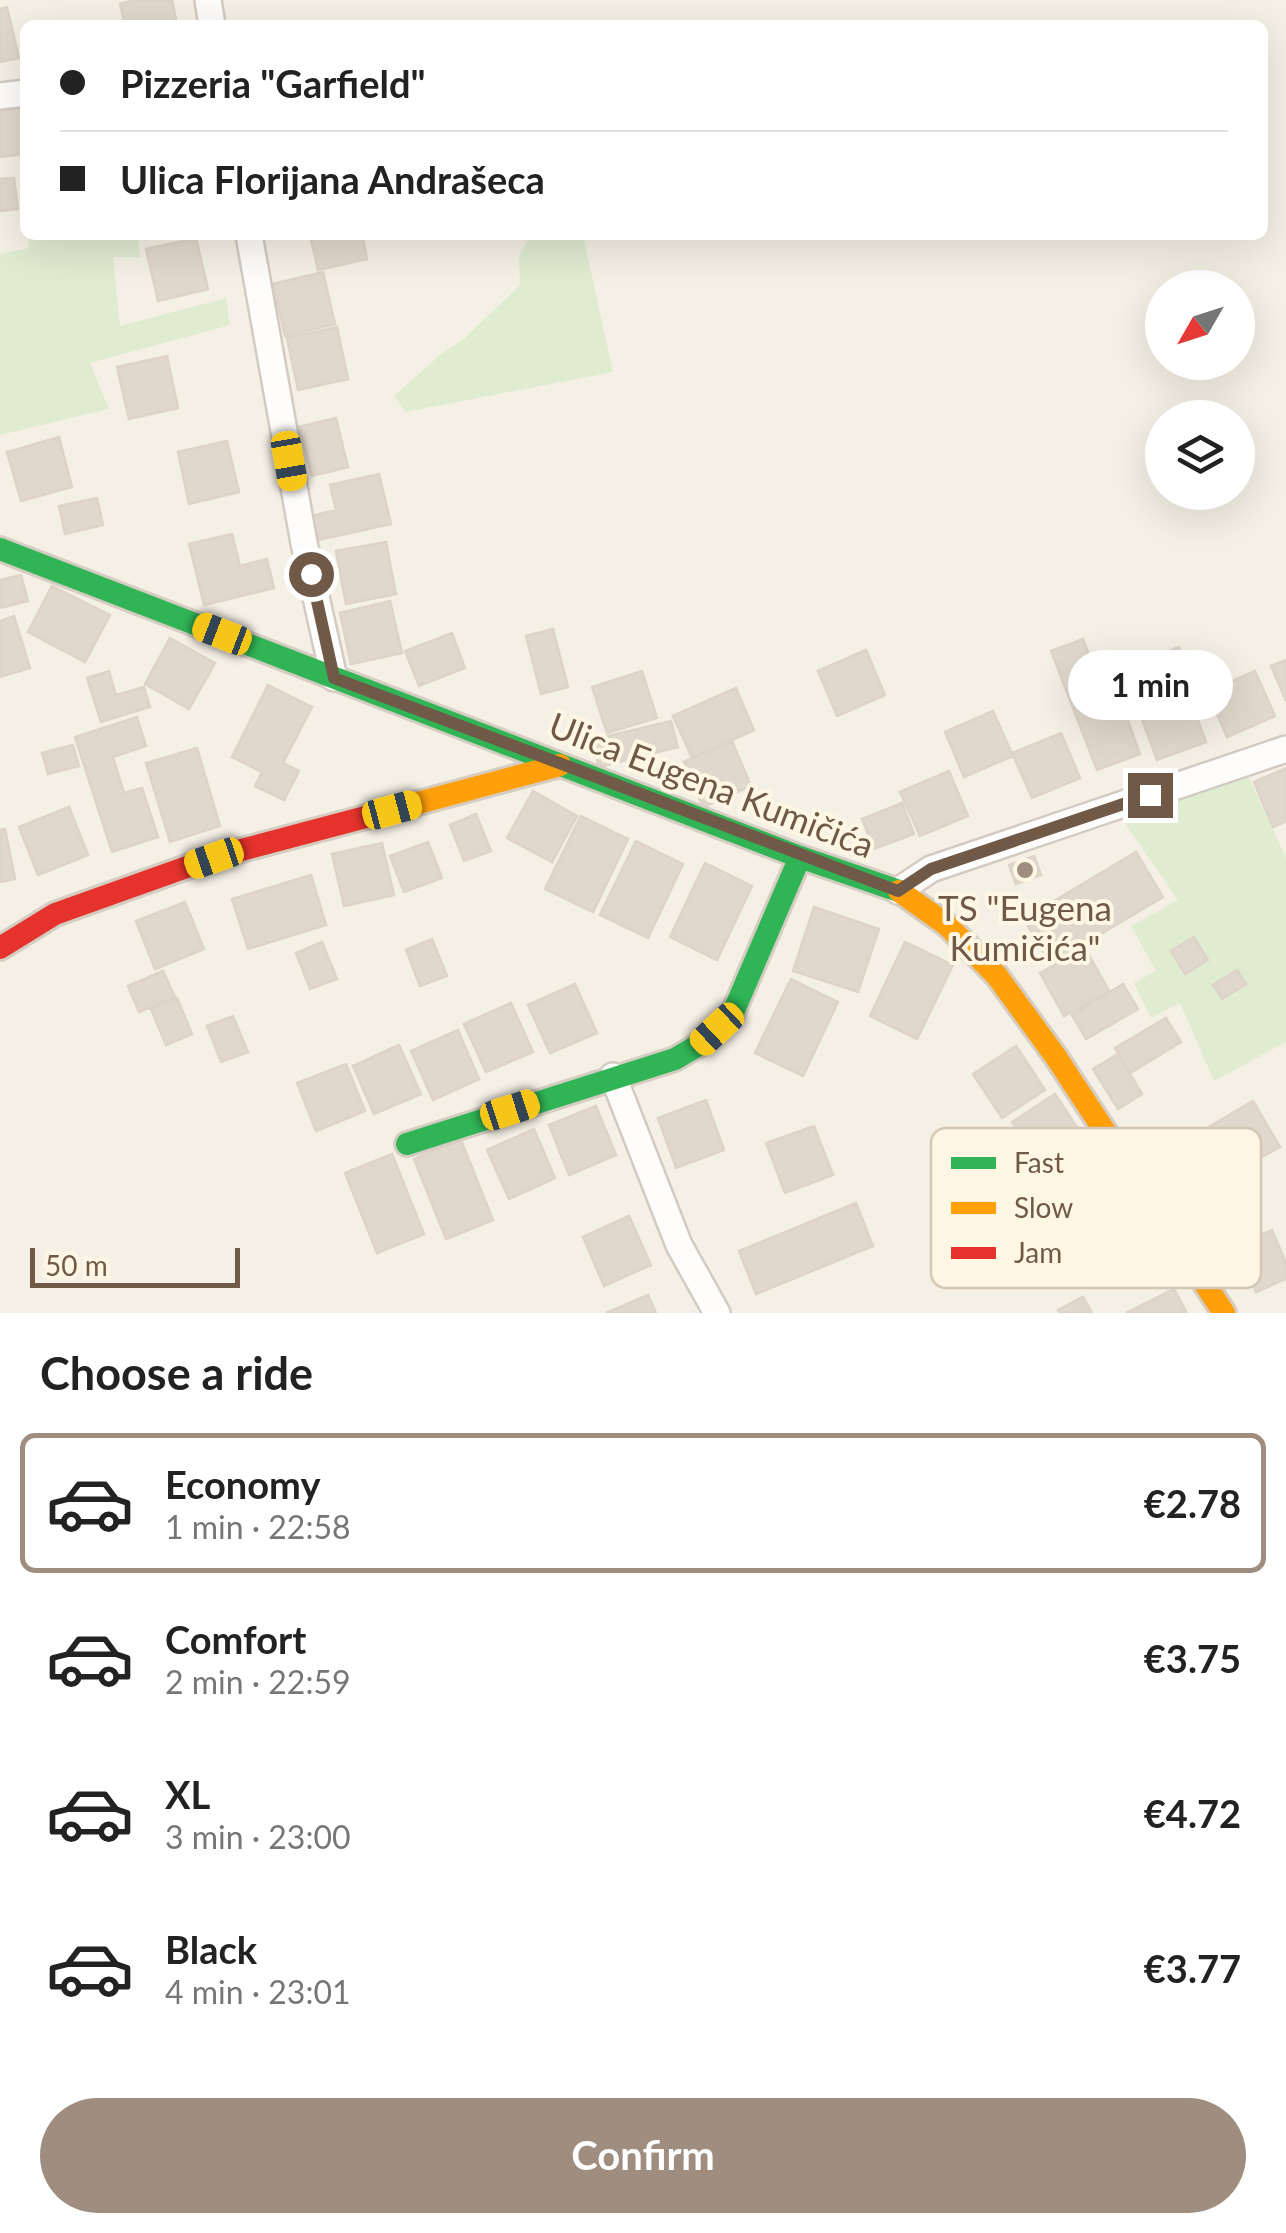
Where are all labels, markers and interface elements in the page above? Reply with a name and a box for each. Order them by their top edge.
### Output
text: Pizzeria "Garfield" [120,60,426,106]
text: Ulica Florijana Andrašeca [120,156,545,202]
north arrow [1145,270,1255,380]
map controls [1145,270,1255,510]
button: layers [1145,400,1255,510]
car [269,429,309,493]
route start [289,552,334,597]
car [189,609,255,659]
callout: 1 min [1068,650,1232,720]
text: 1 min [1111,665,1190,704]
street label: Ulica Eugena Kumičića [544,703,880,865]
route end [1128,773,1173,818]
car [359,788,425,832]
car [181,834,247,882]
marker: TS "Eugena Kumičića" [1014,859,1036,881]
place label: TS "Eugena Kumičića" [938,886,1112,968]
car [685,998,749,1060]
car [477,1086,543,1134]
legend [931,1128,1261,1288]
text: Fast [1014,1145,1064,1179]
text: Slow [1014,1190,1073,1224]
text: Jam [1014,1235,1062,1269]
scale bar [30,1243,240,1288]
text: 50 m [45,1248,108,1282]
text: Choose a ride [40,1346,313,1400]
icon: car [45,1458,135,1548]
text: Economy [165,1461,320,1507]
text: €2.78 [1144,1480,1241,1526]
text: 1 min · 22:58 [165,1507,351,1546]
icon: car [45,1613,135,1703]
text: Comfort [165,1616,306,1662]
text: €3.75 [1144,1635,1241,1681]
text: 2 min · 22:59 [165,1662,351,1701]
icon: car [45,1768,135,1858]
text: XL [165,1771,210,1817]
text: €4.72 [1144,1790,1241,1836]
text: 3 min · 23:00 [165,1817,351,1856]
icon: car [45,1923,135,2013]
text: Black [165,1926,257,1972]
text: €3.77 [1144,1945,1241,1991]
text: 4 min · 23:01 [165,1972,351,2011]
button: Confirm [40,2098,1246,2213]

